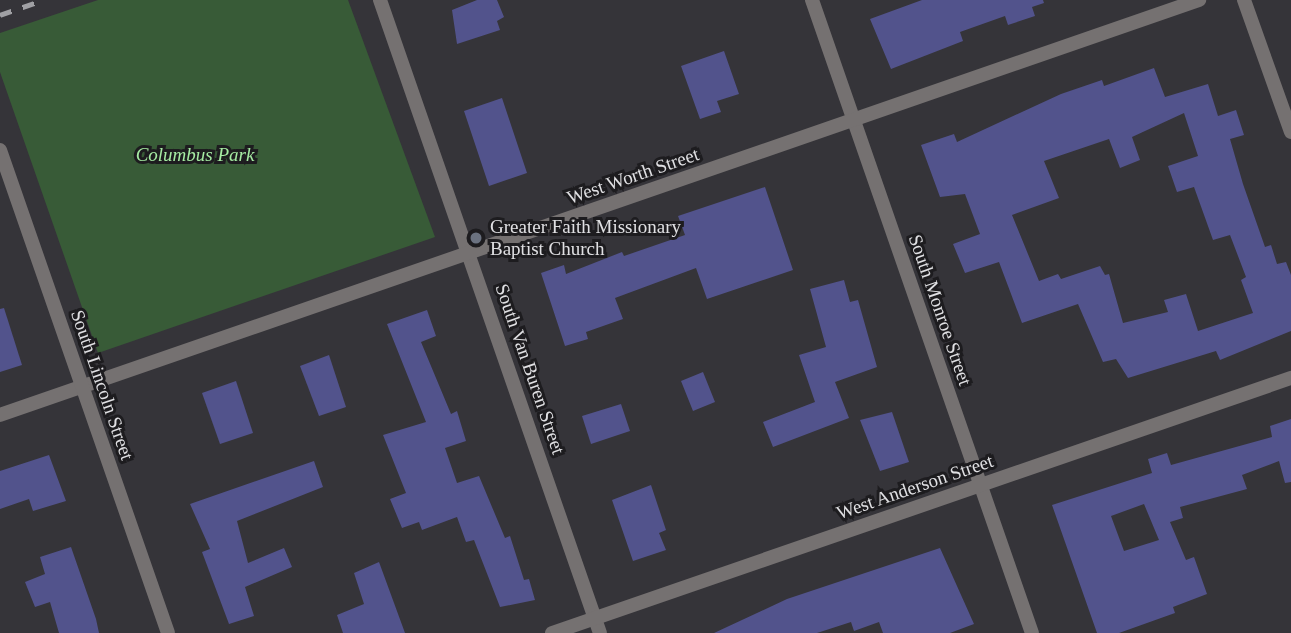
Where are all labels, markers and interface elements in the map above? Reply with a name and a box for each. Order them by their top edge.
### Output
street label: West Worth Street [564,143,702,209]
park label: Columbus Park [136,144,254,166]
place label: Greater Faith Missionary Baptist Church [490,216,681,260]
marker: Greater Faith Missionary Baptist Church [468,230,484,246]
street label: South Monroe Street [903,231,977,389]
street label: South Van Buren Street [490,281,570,457]
street label: South Lincoln Street [66,307,138,463]
street label: West Anderson Street [833,449,997,525]

